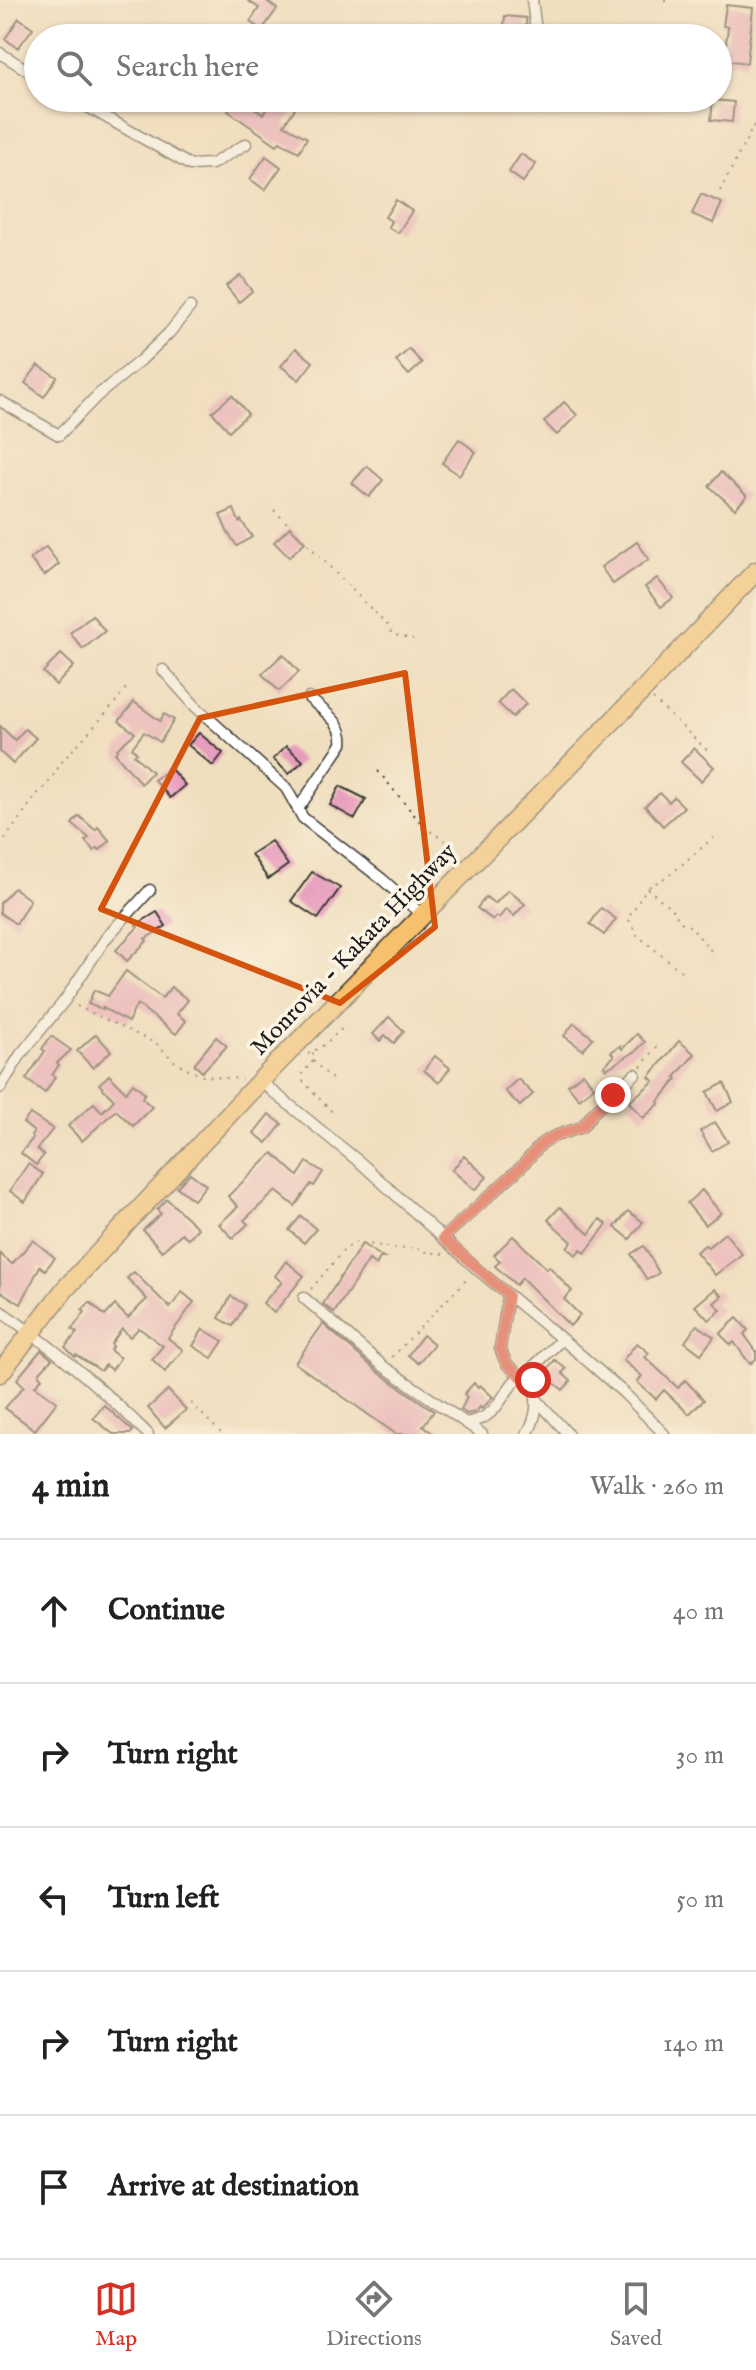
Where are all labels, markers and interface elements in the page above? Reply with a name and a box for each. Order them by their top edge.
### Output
search box [24,24,732,112]
icon: search [52,46,96,90]
text: Search here [116,49,259,87]
street label: Monrovia - Kakata Highway [244,837,464,1063]
route end [595,1077,631,1113]
route start [515,1362,551,1398]
text: 4 min [32,1465,110,1508]
text: Walk · 260 m [590,1470,724,1503]
icon: ahead [32,1589,76,1633]
text: Continue [108,1592,225,1630]
text: 40 m [673,1595,724,1628]
icon: right [32,1733,76,1777]
text: Turn right [108,1736,238,1774]
text: 30 m [676,1739,724,1772]
icon: left [32,1877,76,1921]
text: Turn left [108,1880,219,1918]
text: 50 m [676,1883,724,1916]
icon: right [32,2021,76,2065]
text: Turn right [108,2024,238,2062]
text: 140 m [663,2027,724,2060]
icon: arrive [32,2165,76,2209]
text: Arrive at destination [108,2168,359,2206]
tab: Map [94,2277,138,2353]
tab: Directions [326,2277,422,2353]
tab: Saved [610,2277,662,2353]

